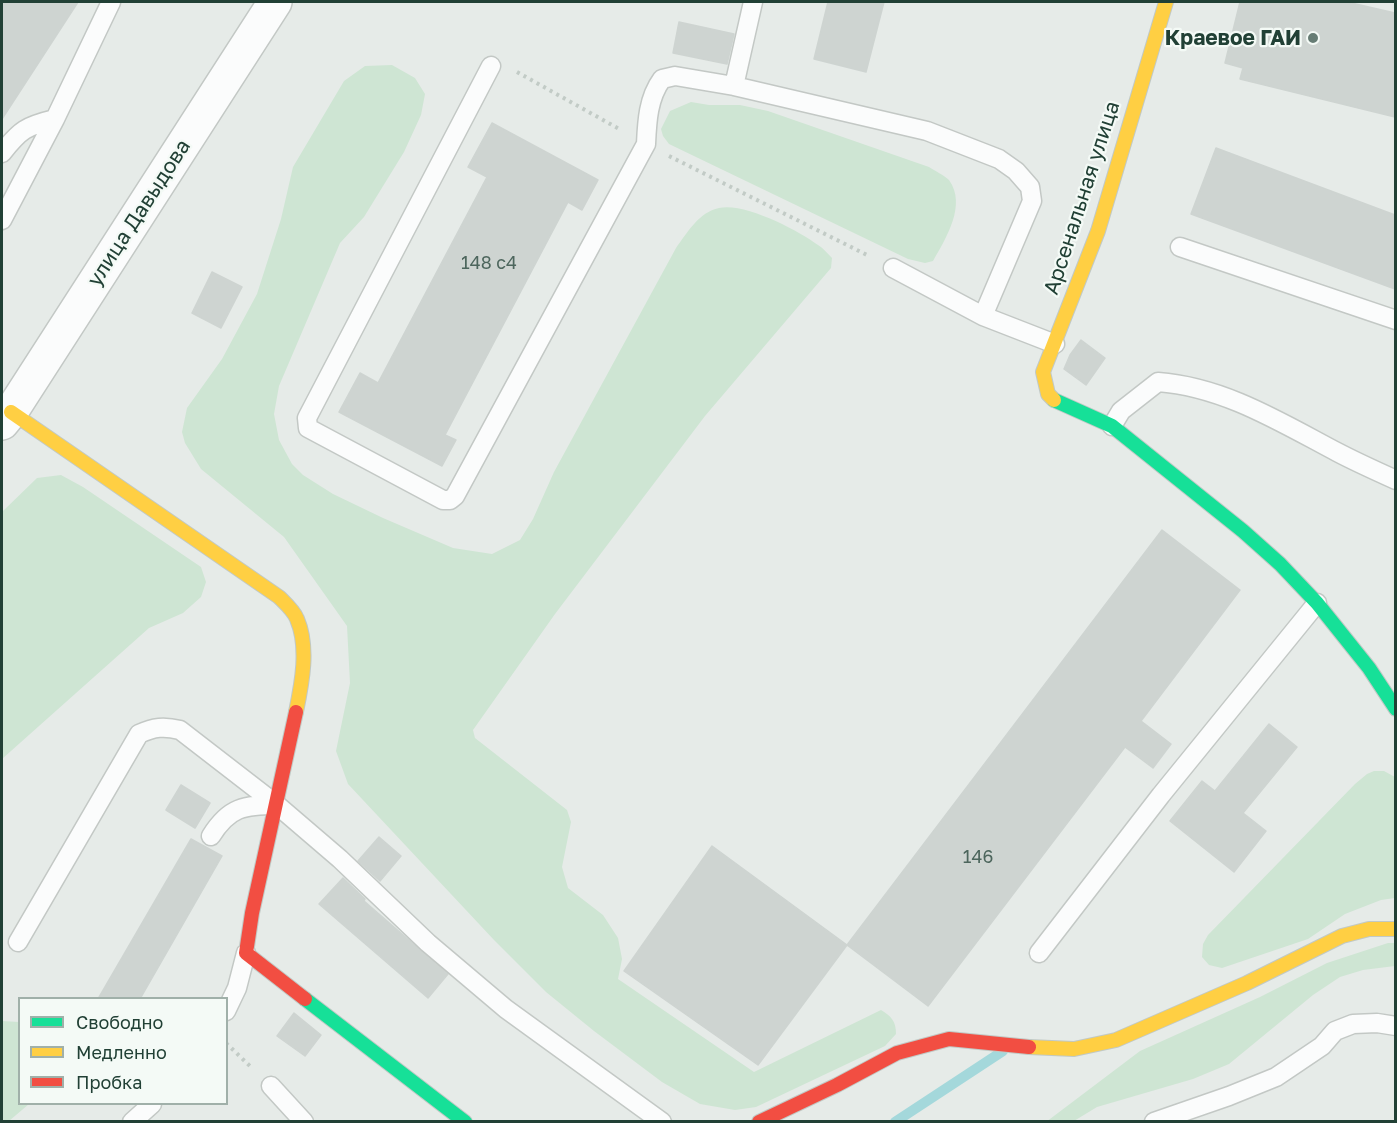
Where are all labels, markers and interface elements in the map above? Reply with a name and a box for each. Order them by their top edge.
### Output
place label: Краевое ГАИ [1165,25,1301,51]
marker: Краевое ГАИ [1306,31,1320,45]
street label: Арсенальная улица [1039,98,1125,298]
street label: улица Давыдова [82,135,196,291]
house number: 148 с4 [461,252,517,274]
house number: 146 [963,846,993,868]
legend [18,997,228,1105]
text: Свободно [76,1011,163,1033]
text: Медленно [76,1041,167,1063]
text: Пробка [76,1071,142,1093]

